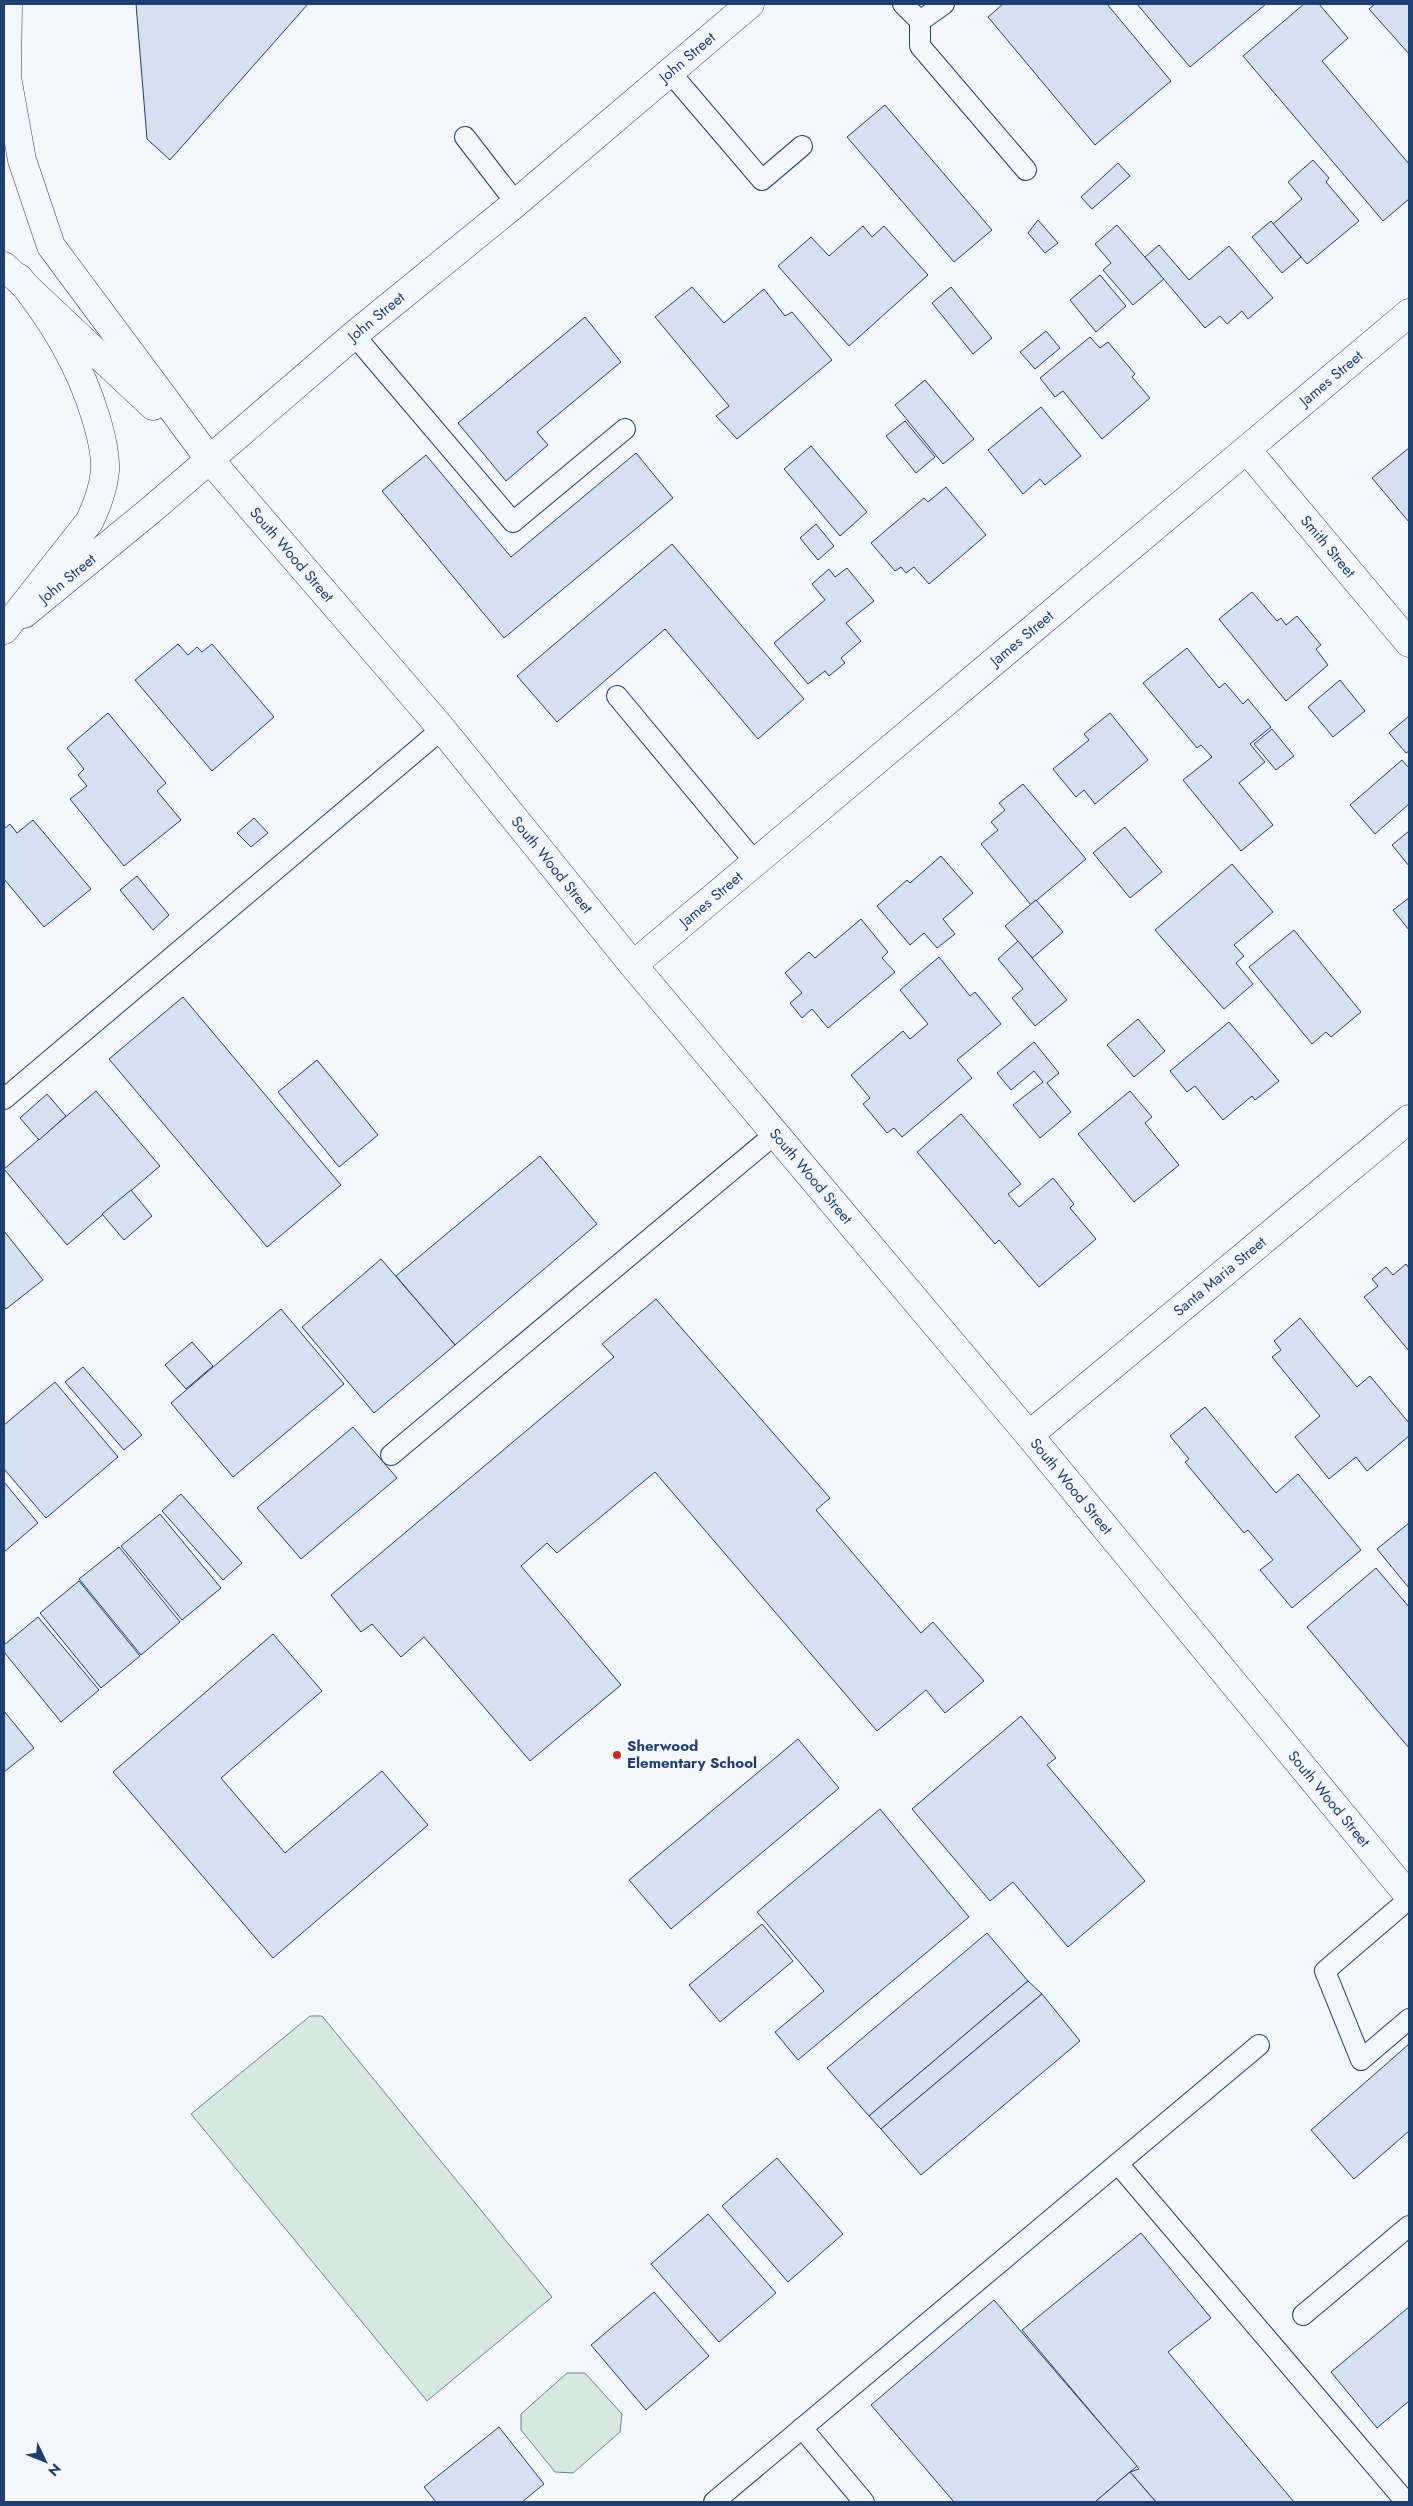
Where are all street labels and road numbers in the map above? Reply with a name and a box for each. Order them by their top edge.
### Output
street label: John Street [653,27,721,89]
street label: John Street [341,287,410,348]
street label: James Street [1293,345,1368,413]
street label: South Wood Street [244,502,339,607]
street label: Smith Street [1295,510,1361,583]
street label: John Street [33,548,101,610]
street label: James Street [984,605,1059,673]
street label: South Wood Street [506,812,598,918]
street label: James Street [673,866,748,934]
street label: South Wood Street [764,1123,858,1229]
street label: Santa Maria Street [1169,1231,1271,1322]
street label: South Wood Street [1025,1433,1118,1540]
street label: South Wood Street [1283,1746,1376,1852]

